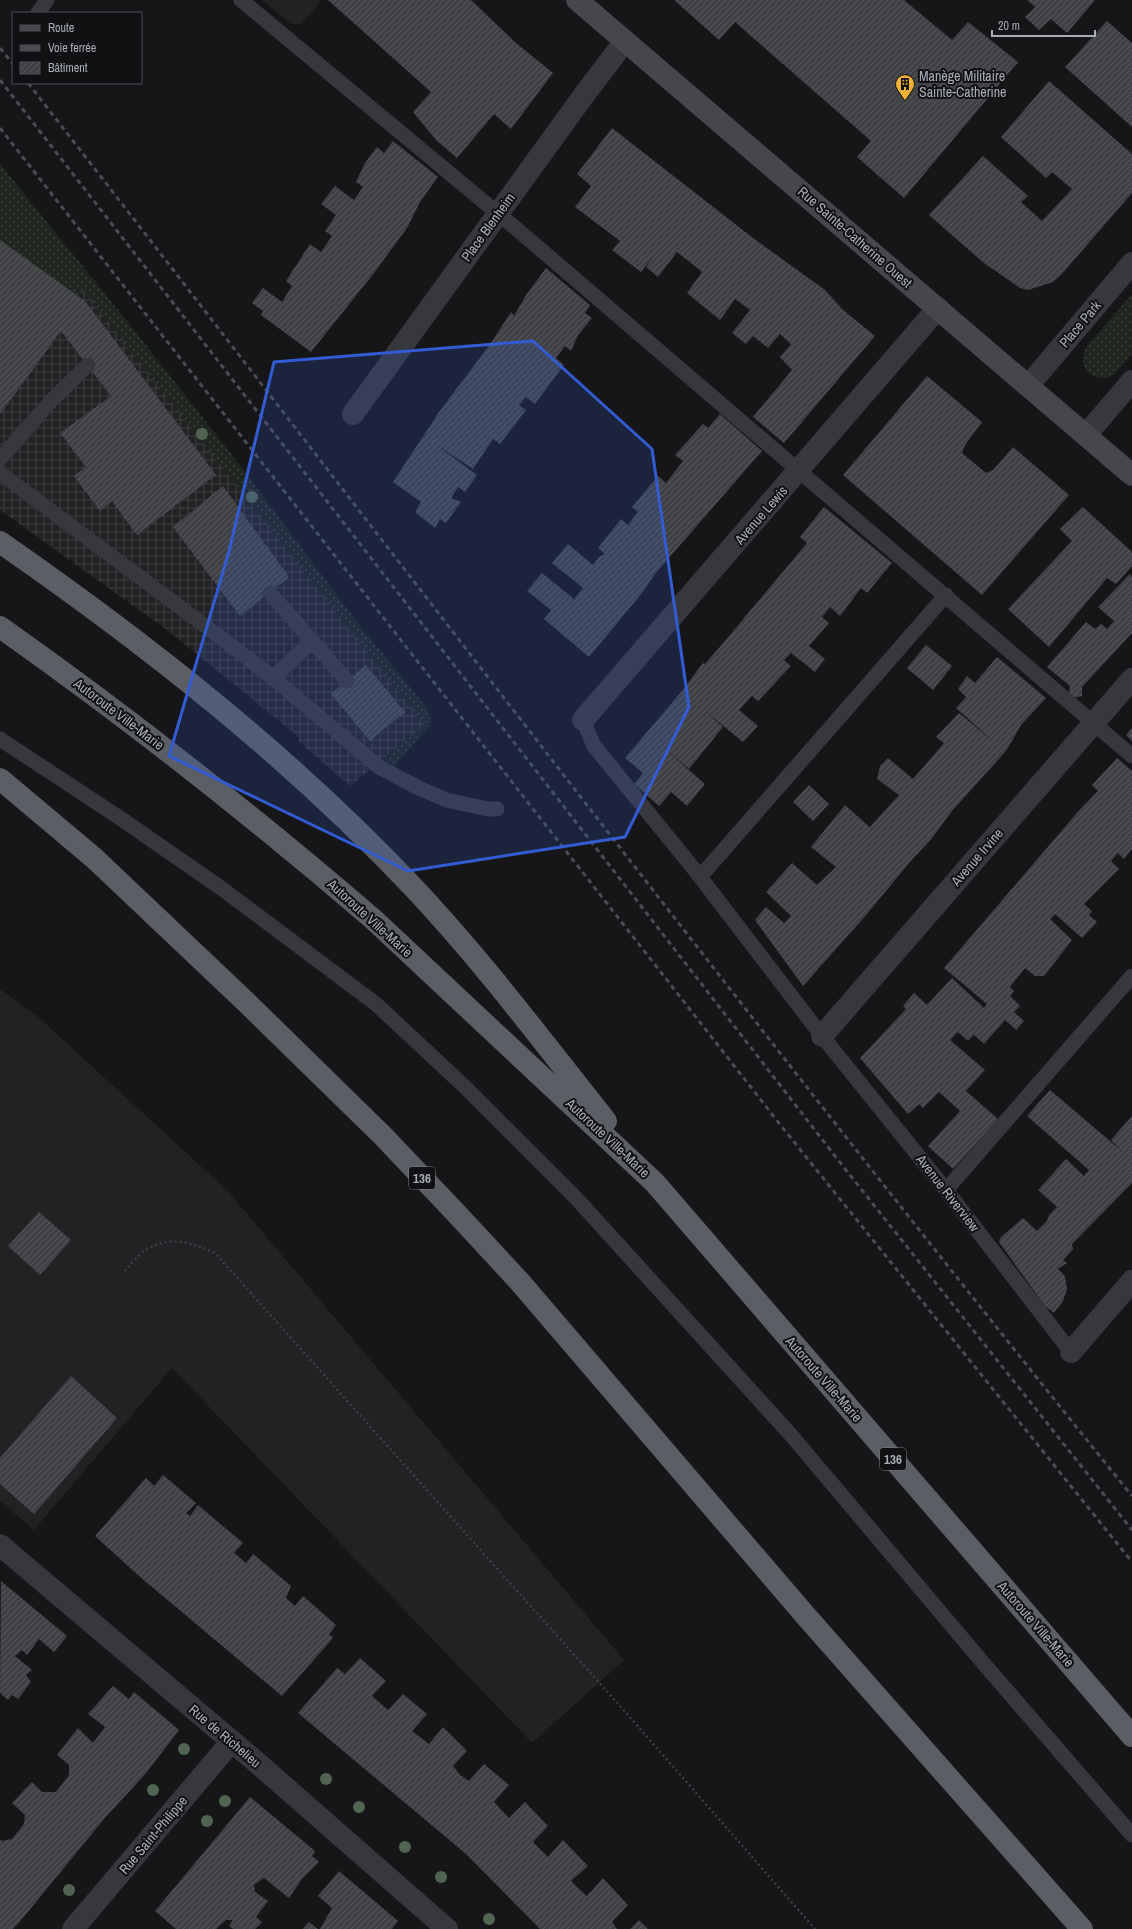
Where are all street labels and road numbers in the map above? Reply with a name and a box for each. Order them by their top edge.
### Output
street label: Rue Sainte-Catherine Ouest [794,182,916,292]
street label: Place Blenheim [457,189,519,265]
street label: Place Park [1055,297,1105,351]
street label: Avenue Lewis [730,482,792,549]
street label: Autoroute Ville-Marie [70,674,168,754]
street label: Avenue Irvine [946,824,1007,890]
street label: Autoroute Ville-Marie [323,874,416,961]
street label: Autoroute Ville-Marie [562,1094,654,1182]
street label: Avenue Riverview [912,1150,984,1236]
road number: 136 [409,1167,435,1189]
street label: Autoroute Ville-Marie [781,1331,866,1426]
road number: 136 [880,1448,906,1470]
street label: Autoroute Ville-Marie [993,1576,1078,1671]
street label: Rue de Richelieu [185,1701,265,1771]
street label: Rue Saint-Philippe [115,1792,191,1878]

